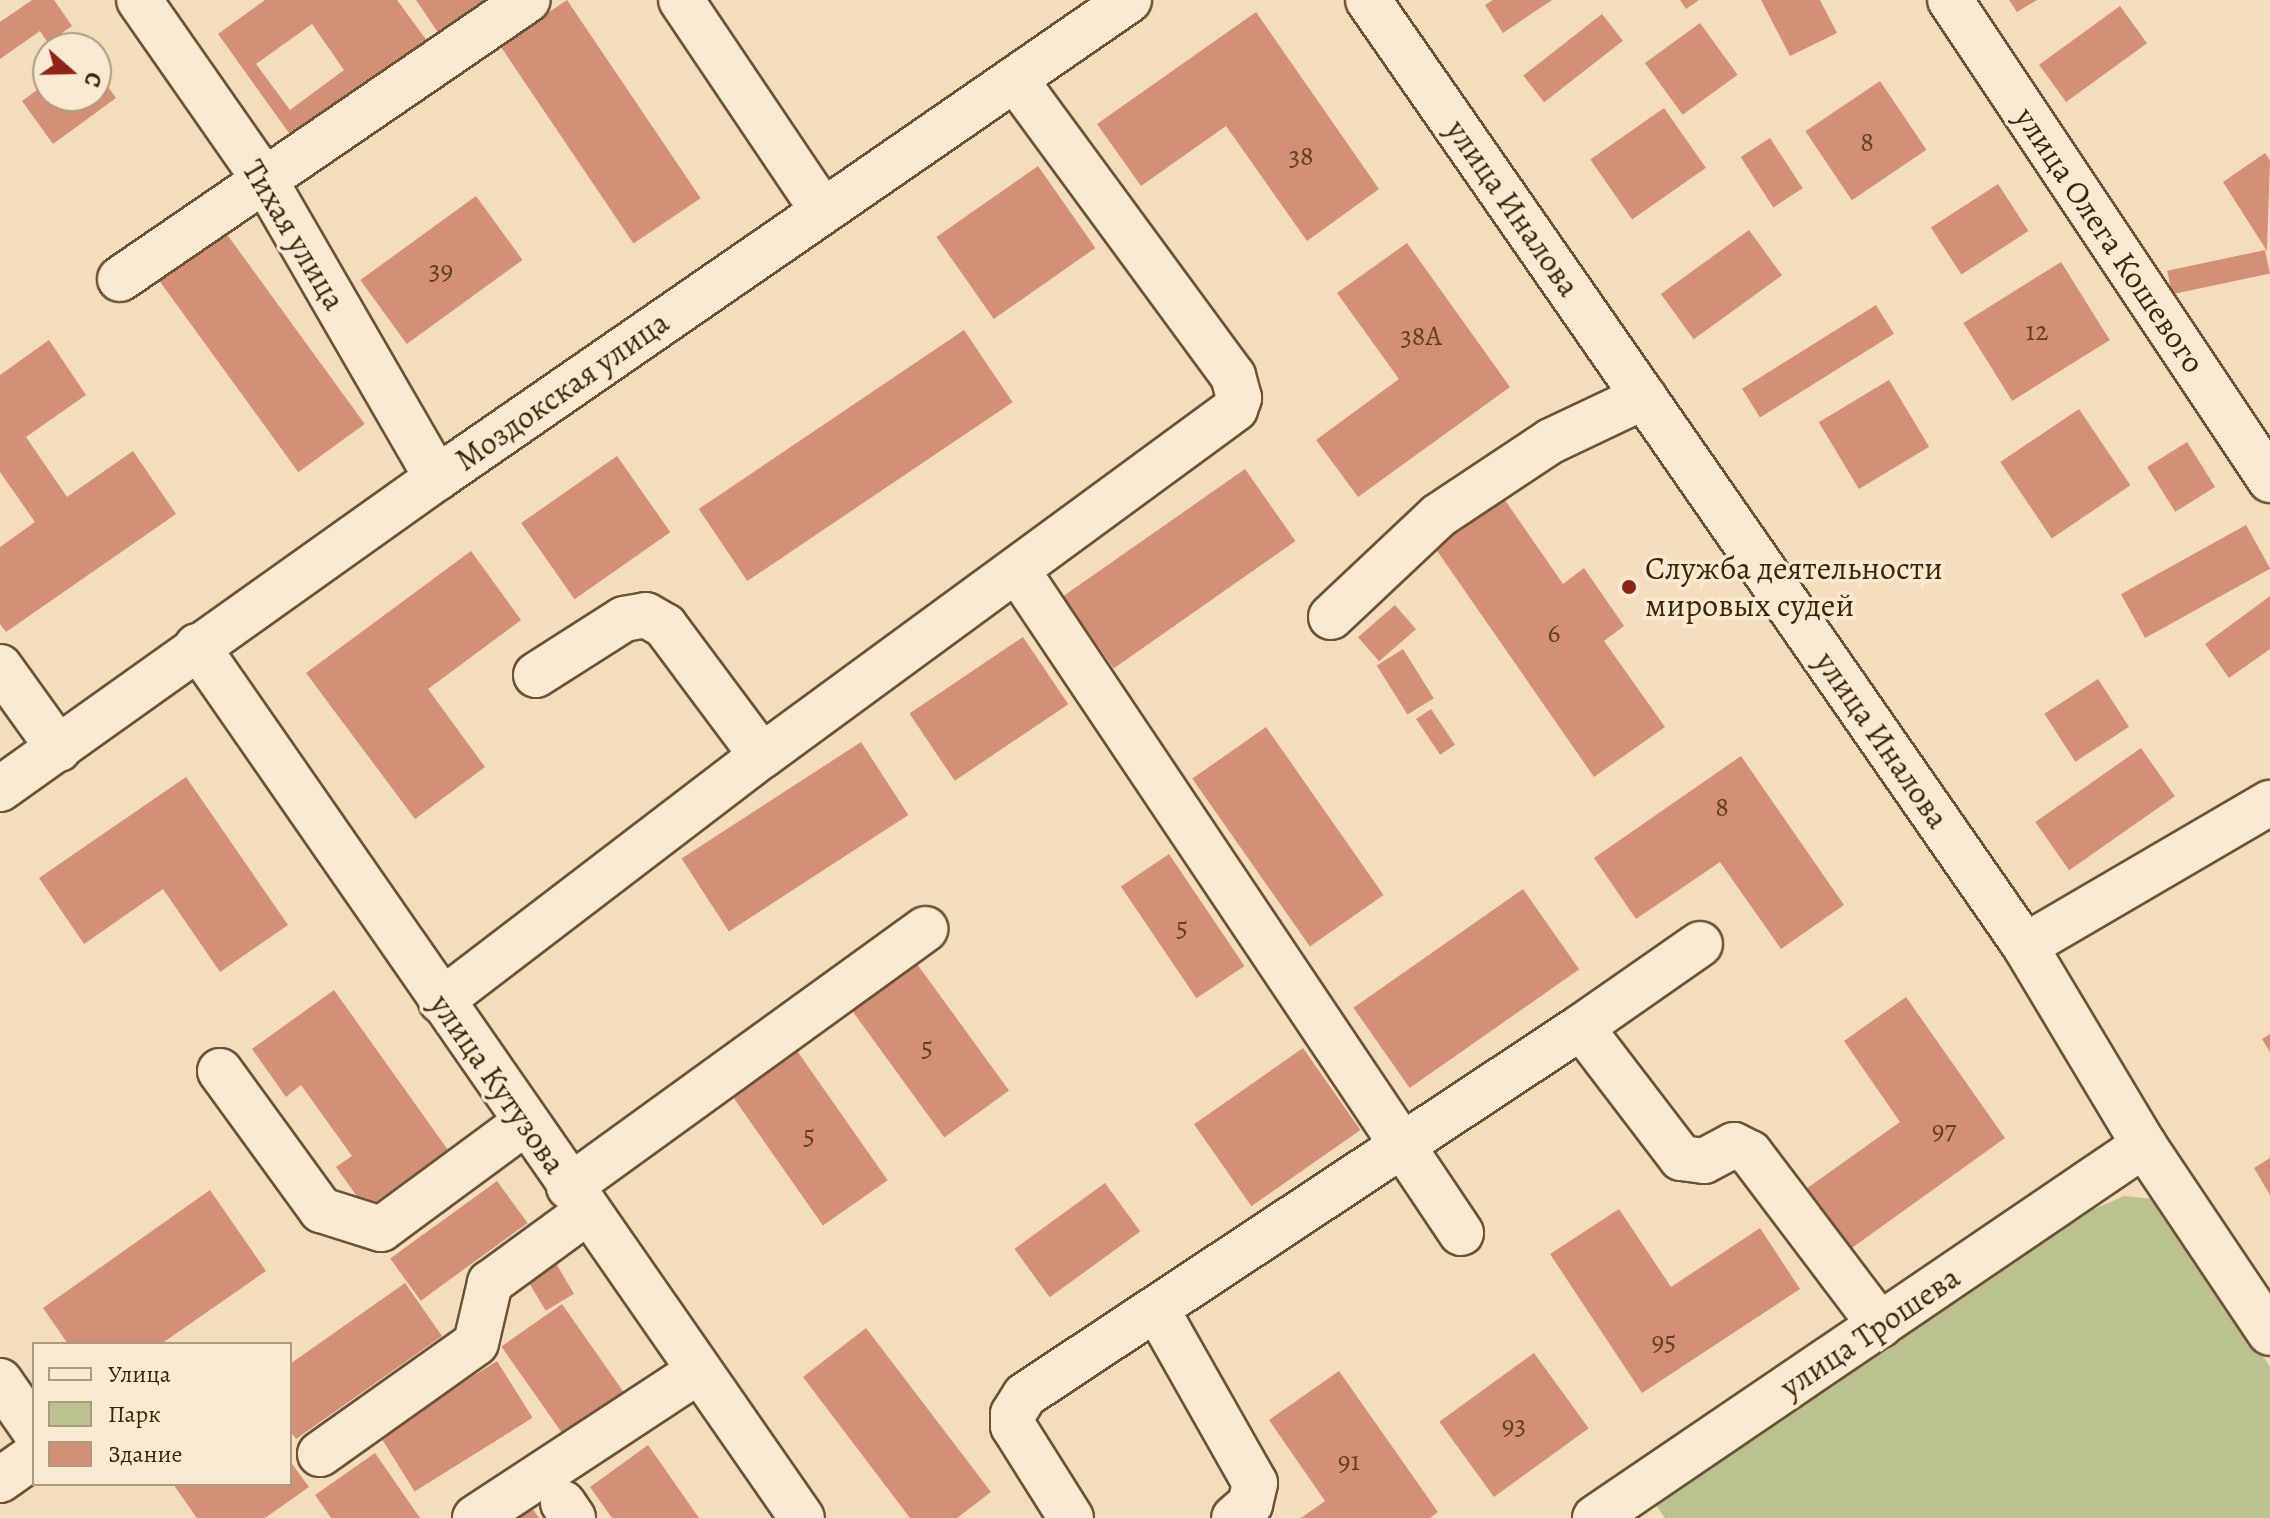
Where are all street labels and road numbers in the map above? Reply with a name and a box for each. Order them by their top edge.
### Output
street label: улица Олега Кошевого [2007,100,2213,380]
street label: улица Иналова [1438,112,1588,304]
street label: Тихая улица [234,153,354,317]
street label: Моздокская улица [448,303,676,479]
street label: улица Иналова [1807,644,1957,836]
street label: улица Кутузова [422,987,574,1181]
street label: улица Трошева [1773,1258,1967,1406]

